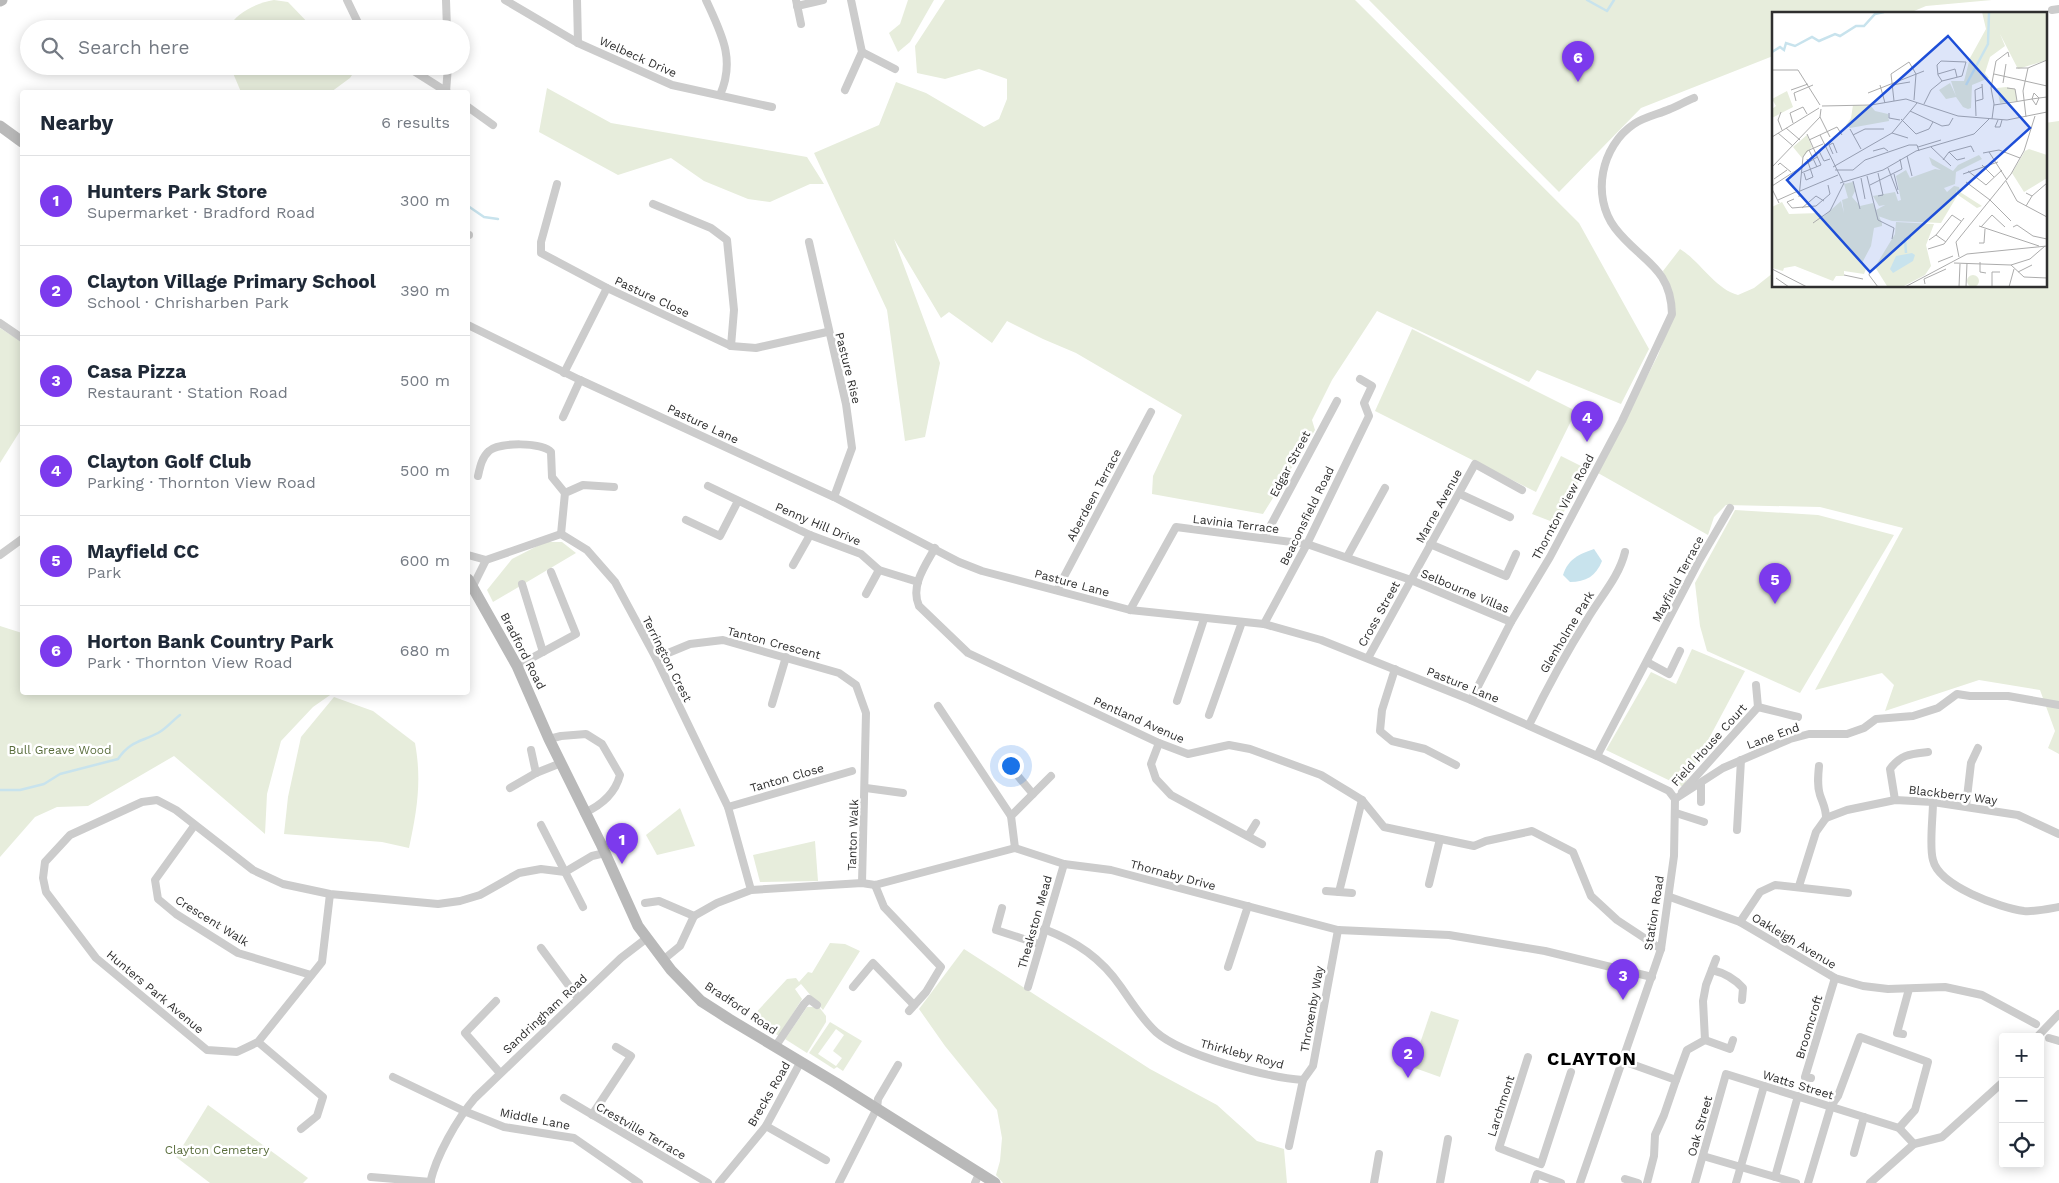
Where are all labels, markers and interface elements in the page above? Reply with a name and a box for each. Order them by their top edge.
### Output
inset map [1772,12,2046,288]
search box [20,20,470,75]
icon: search [38,34,66,62]
street label: Welbeck Drive [597,34,679,80]
text: Search here [78,36,189,59]
pin: 6 [1562,41,1594,82]
text: Nearby [40,110,113,135]
text: 6 results [381,113,450,132]
text: Hunters Park Store [87,180,267,203]
text: 1 [53,191,59,210]
text: 300 m [400,191,450,210]
text: Supermarket · Bradford Road [87,203,315,222]
text: Clayton Village Primary School [87,270,376,293]
street label: Pasture Close [612,274,692,320]
text: 2 [51,281,61,300]
text: 390 m [400,281,450,300]
text: School · Chrisharben Park [87,293,289,312]
street label: Pasture Rise [832,331,864,405]
text: Casa Pizza [87,360,186,383]
text: 3 [51,371,61,390]
text: 500 m [400,371,450,390]
text: Restaurant · Station Road [87,383,288,402]
street label: Pasture Lane [665,401,741,447]
pin: 4 [1571,401,1603,442]
street label: Edgar Street [1267,428,1313,500]
street label: Aberdeen Terrace [1064,446,1124,544]
text: Clayton Golf Club [87,450,251,473]
street label: Thornton View Road [1529,452,1597,562]
text: 4 [51,461,61,480]
text: 500 m [400,461,450,480]
street label: Beaconsfield Road [1277,464,1337,568]
street label: Marne Avenue [1413,467,1465,545]
text: Parking · Thornton View Road [87,473,316,492]
street label: Penny Hill Drive [773,500,863,548]
street label: Lavinia Terrace [1192,512,1280,536]
street label: Mayfield Terrace [1649,533,1707,624]
text: Mayfield CC [87,540,199,563]
text: 5 [51,551,61,570]
text: 600 m [400,551,450,570]
text: Park [87,563,121,582]
pin: 5 [1759,563,1791,604]
street label: Pasture Lane [1033,566,1111,600]
street label: Selbourne Villas [1419,566,1511,616]
street label: Cross Street [1355,579,1403,649]
street label: Glenholme Park [1537,588,1597,676]
street label: Bradford Road [498,610,548,692]
street label: Terrington Crest [639,614,695,704]
street label: Tanton Crescent [726,624,822,662]
text: Horton Bank Country Park [87,630,334,653]
text: 6 [51,641,61,660]
text: 680 m [400,641,450,660]
text: Park · Thornton View Road [87,653,293,672]
street label: Pasture Lane [1425,664,1501,706]
street label: Pentland Avenue [1091,694,1187,746]
street label: Field House Court [1668,701,1750,789]
street label: Lane End [1745,720,1801,752]
park label: Bull Greave Wood [8,743,112,757]
your location [998,753,1024,779]
street label: Tanton Close [748,761,826,795]
street label: Blackberry Way [1908,783,1999,807]
street label: Tanton Walk [845,799,861,871]
pin: 1 [606,823,638,864]
street label: Thornaby Drive [1129,857,1217,893]
street label: Theakston Mead [1015,874,1055,970]
street label: Station Road [1641,875,1667,951]
street label: Crescent Walk [173,893,252,949]
street label: Oakleigh Avenue [1749,910,1839,972]
street label: Hunters Park Avenue [104,947,206,1037]
pin: 3 [1607,959,1639,1000]
street label: Throxenby Way [1298,964,1327,1053]
street label: Sandringham Road [500,971,590,1057]
street label: Bradford Road [702,979,780,1037]
street label: Broomcroft [1793,993,1825,1061]
map controls [1999,1033,2044,1168]
button: + [1999,1033,2044,1078]
street label: Thirkleby Royd [1199,1036,1285,1072]
pin: 2 [1392,1037,1424,1078]
district label: CLAYTON [1547,1048,1637,1069]
street label: Brecks Road [745,1059,793,1129]
street label: Watts Street [1761,1068,1835,1102]
street label: Larchmont [1484,1073,1518,1139]
button: − [1999,1078,2044,1123]
street label: Oak Street [1685,1094,1715,1158]
street label: Crestville Terrace [594,1100,689,1162]
street label: Middle Lane [499,1105,571,1133]
button: locate [1999,1123,2044,1168]
park label: Clayton Cemetery [165,1143,270,1157]

